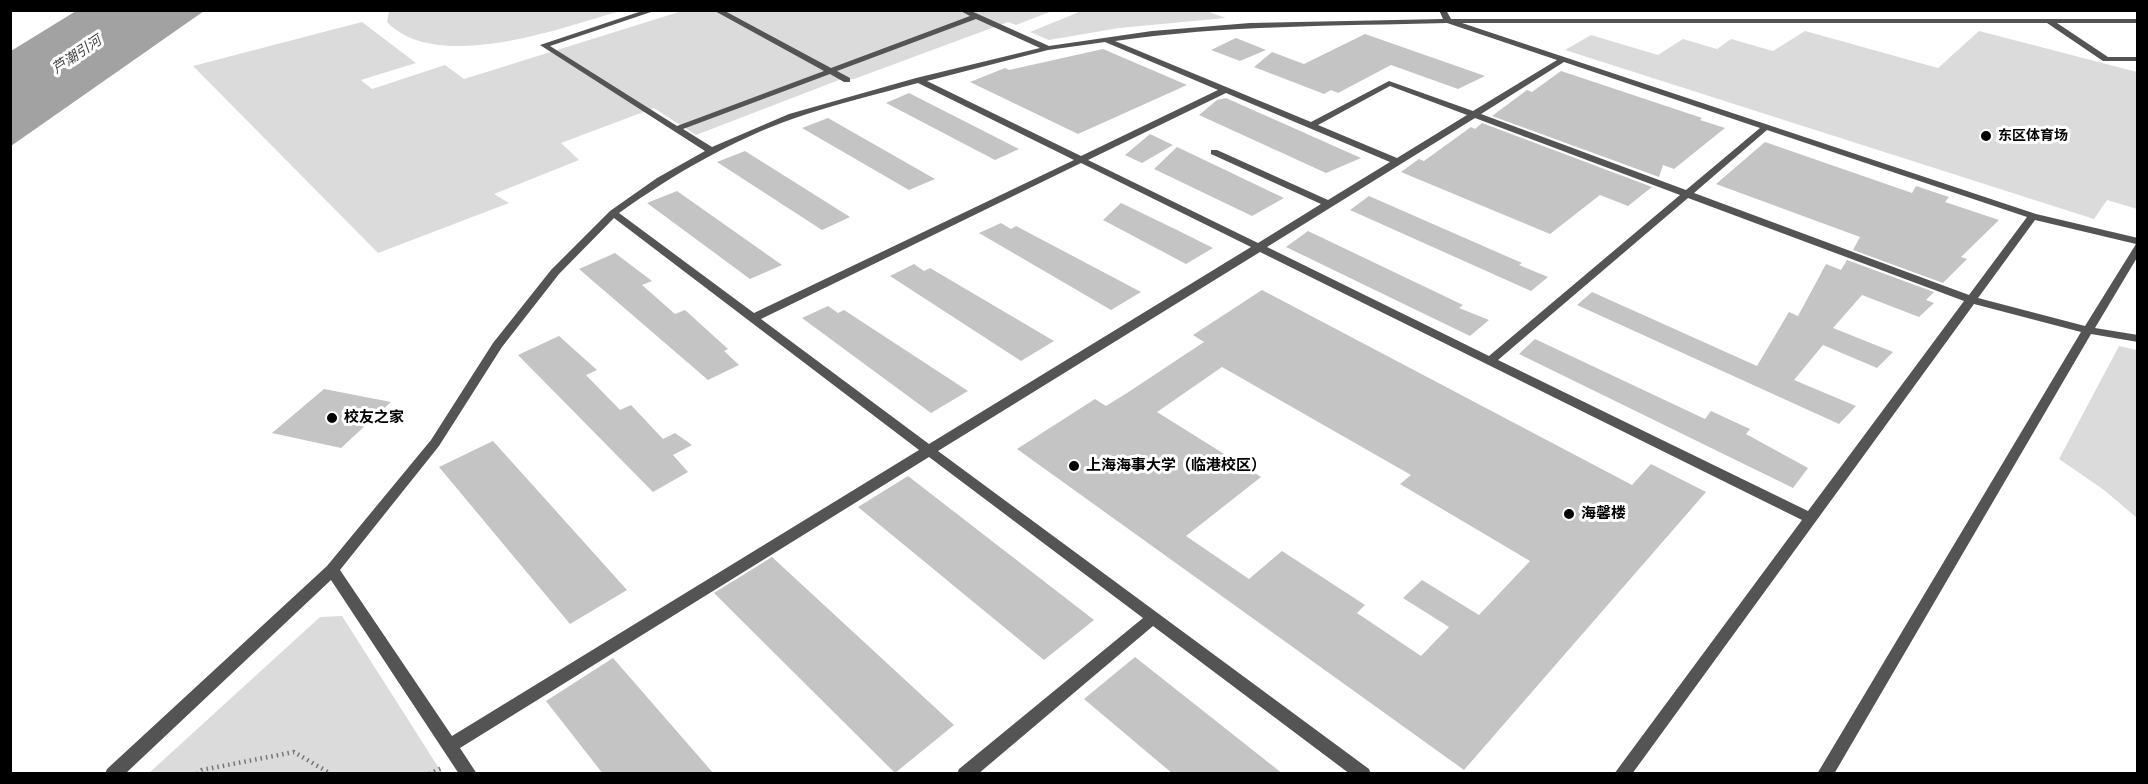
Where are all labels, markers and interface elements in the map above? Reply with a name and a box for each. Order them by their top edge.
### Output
water label: 芦潮引河 [49,32,105,78]
place label: 东区体育场 [1998,128,2068,144]
marker: 东区体育场 [1979,129,1993,143]
place label: 校友之家 [344,409,404,427]
marker: 校友之家 [325,411,339,425]
place label: 上海海事大学（临港校区） [1086,457,1266,475]
marker: 上海海事大学（临港校区） [1067,459,1081,473]
place label: 海馨楼 [1581,505,1626,523]
marker: 海馨楼 [1562,507,1576,521]

